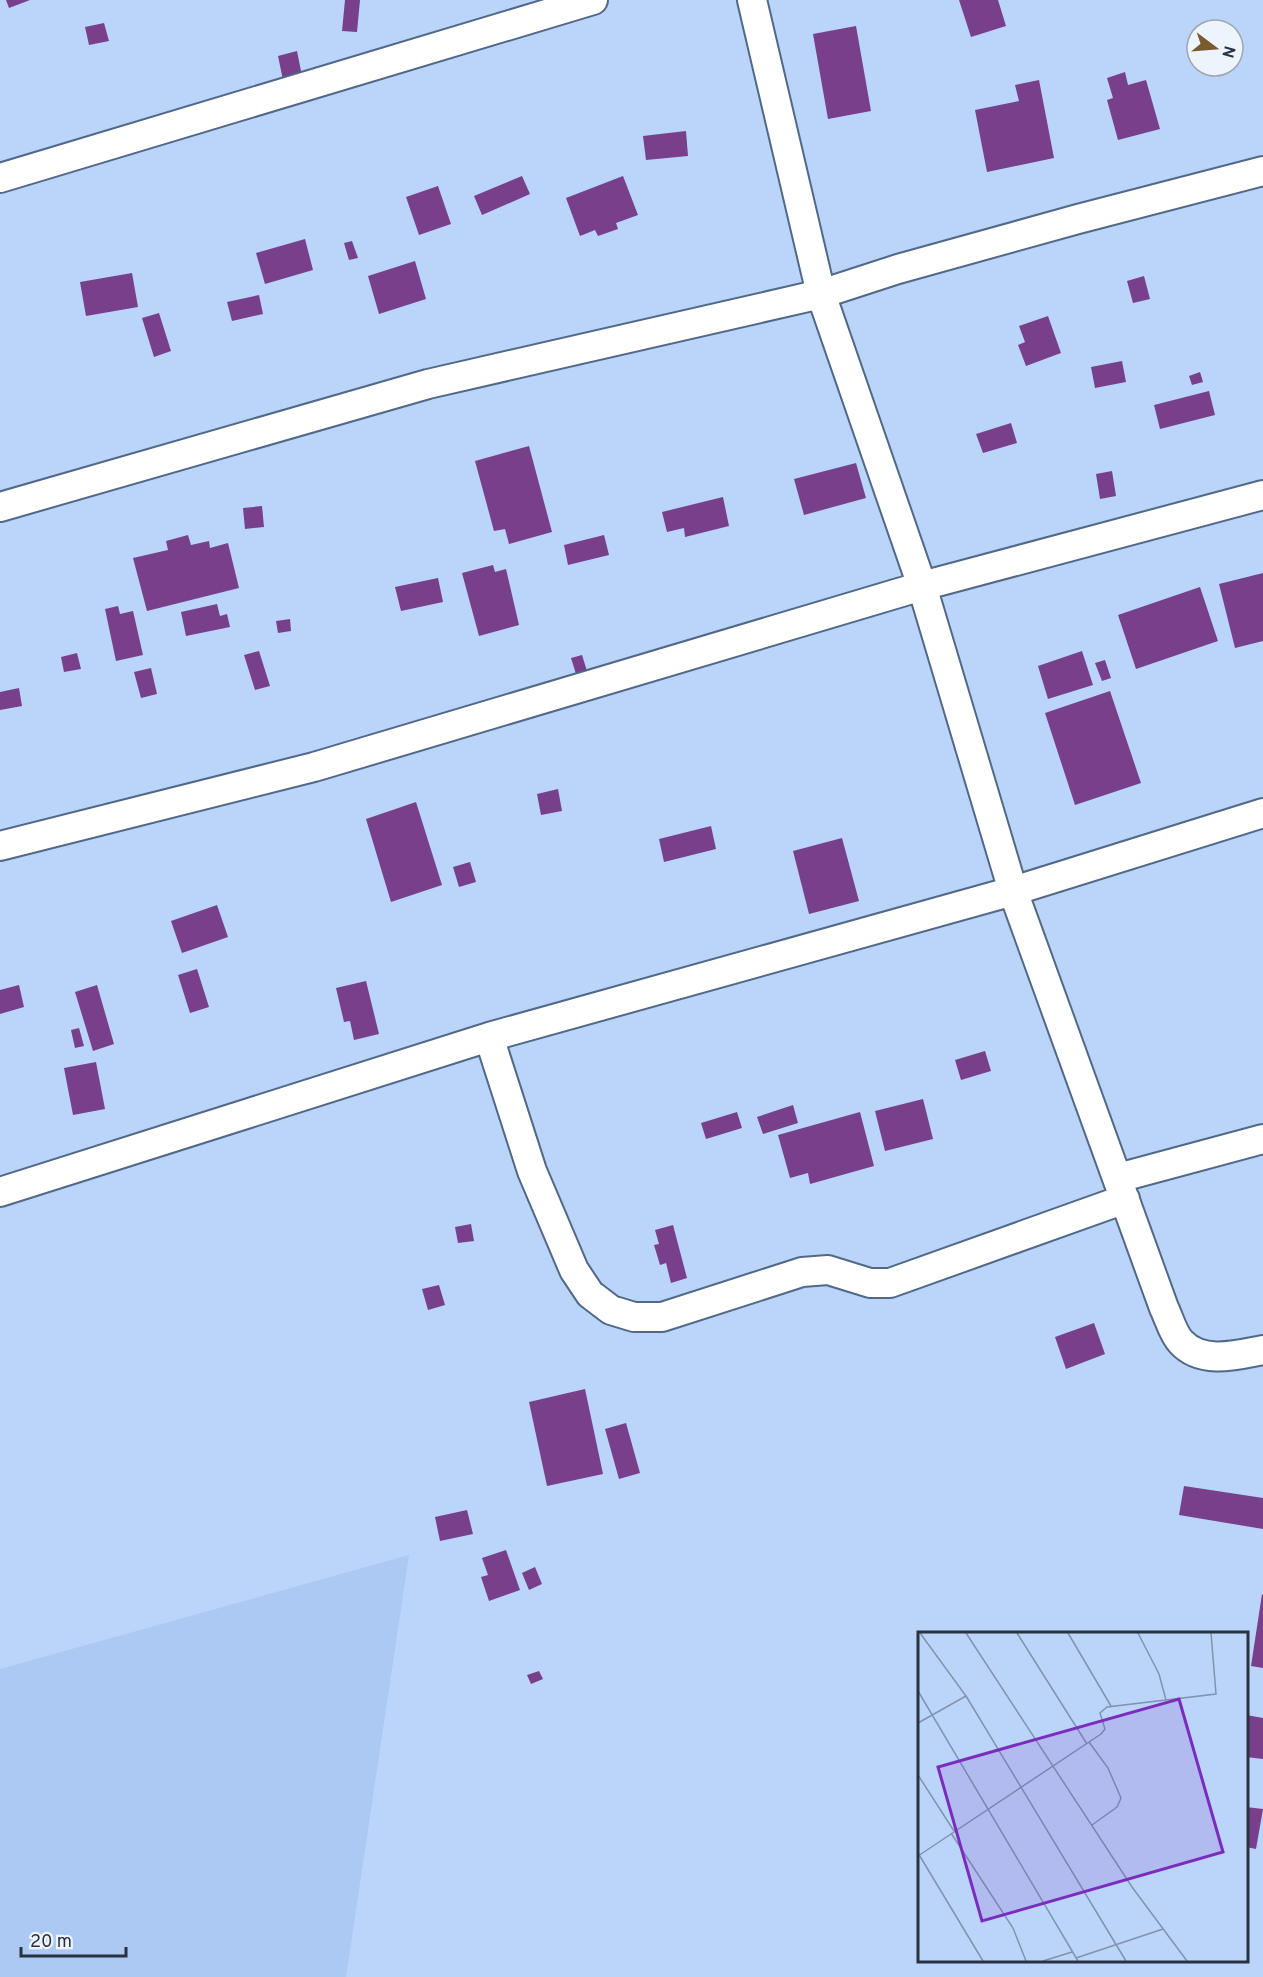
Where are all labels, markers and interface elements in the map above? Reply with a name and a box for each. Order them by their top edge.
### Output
north arrow [1185,18,1245,78]
text: N [1216,43,1239,60]
inset map [918,1632,1248,1962]
scale bar [21,1920,126,1958]
text: 20 m [30,1931,72,1954]

